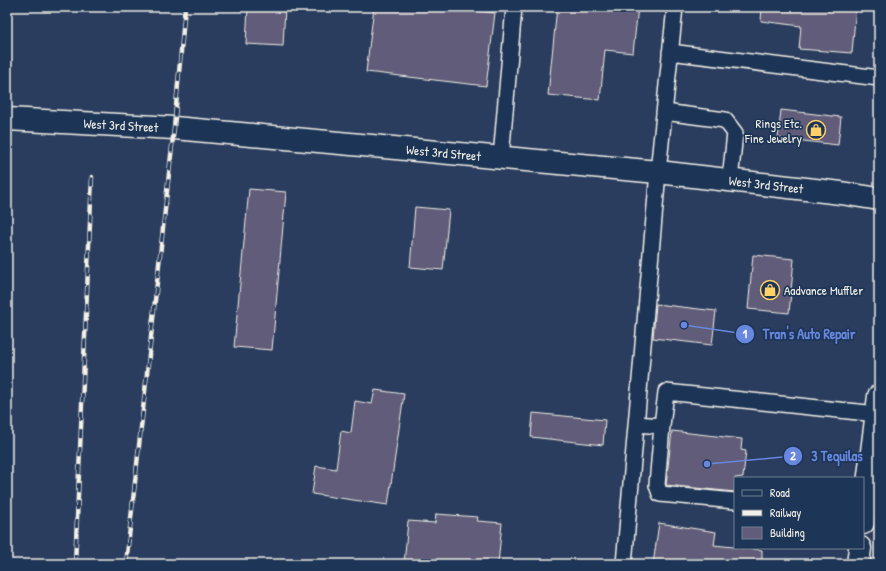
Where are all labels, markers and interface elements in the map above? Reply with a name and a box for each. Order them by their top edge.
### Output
street label: West 3rd Street [83,114,159,136]
place label: Rings Etc. Fine Jewelry [744,114,802,147]
shop icon: Rings Etc. Fine Jewelry [805,119,827,141]
street label: West 3rd Street [406,140,482,165]
street label: West 3rd Street [728,171,805,198]
shop icon: Aadvance Muffler [759,279,781,301]
place label: Aadvance Muffler [784,281,863,299]
callout: Tran's Auto Repair [735,321,864,347]
text: Tran's Auto Repair [762,324,856,345]
text: 1 [743,325,748,342]
callout: 3 Tequilas [783,443,871,469]
text: 3 Tequilas [811,446,863,467]
text: 2 [790,447,796,464]
legend [734,477,864,549]
text: Road [770,484,790,501]
text: Railway [770,504,801,521]
text: Building [770,524,805,541]

